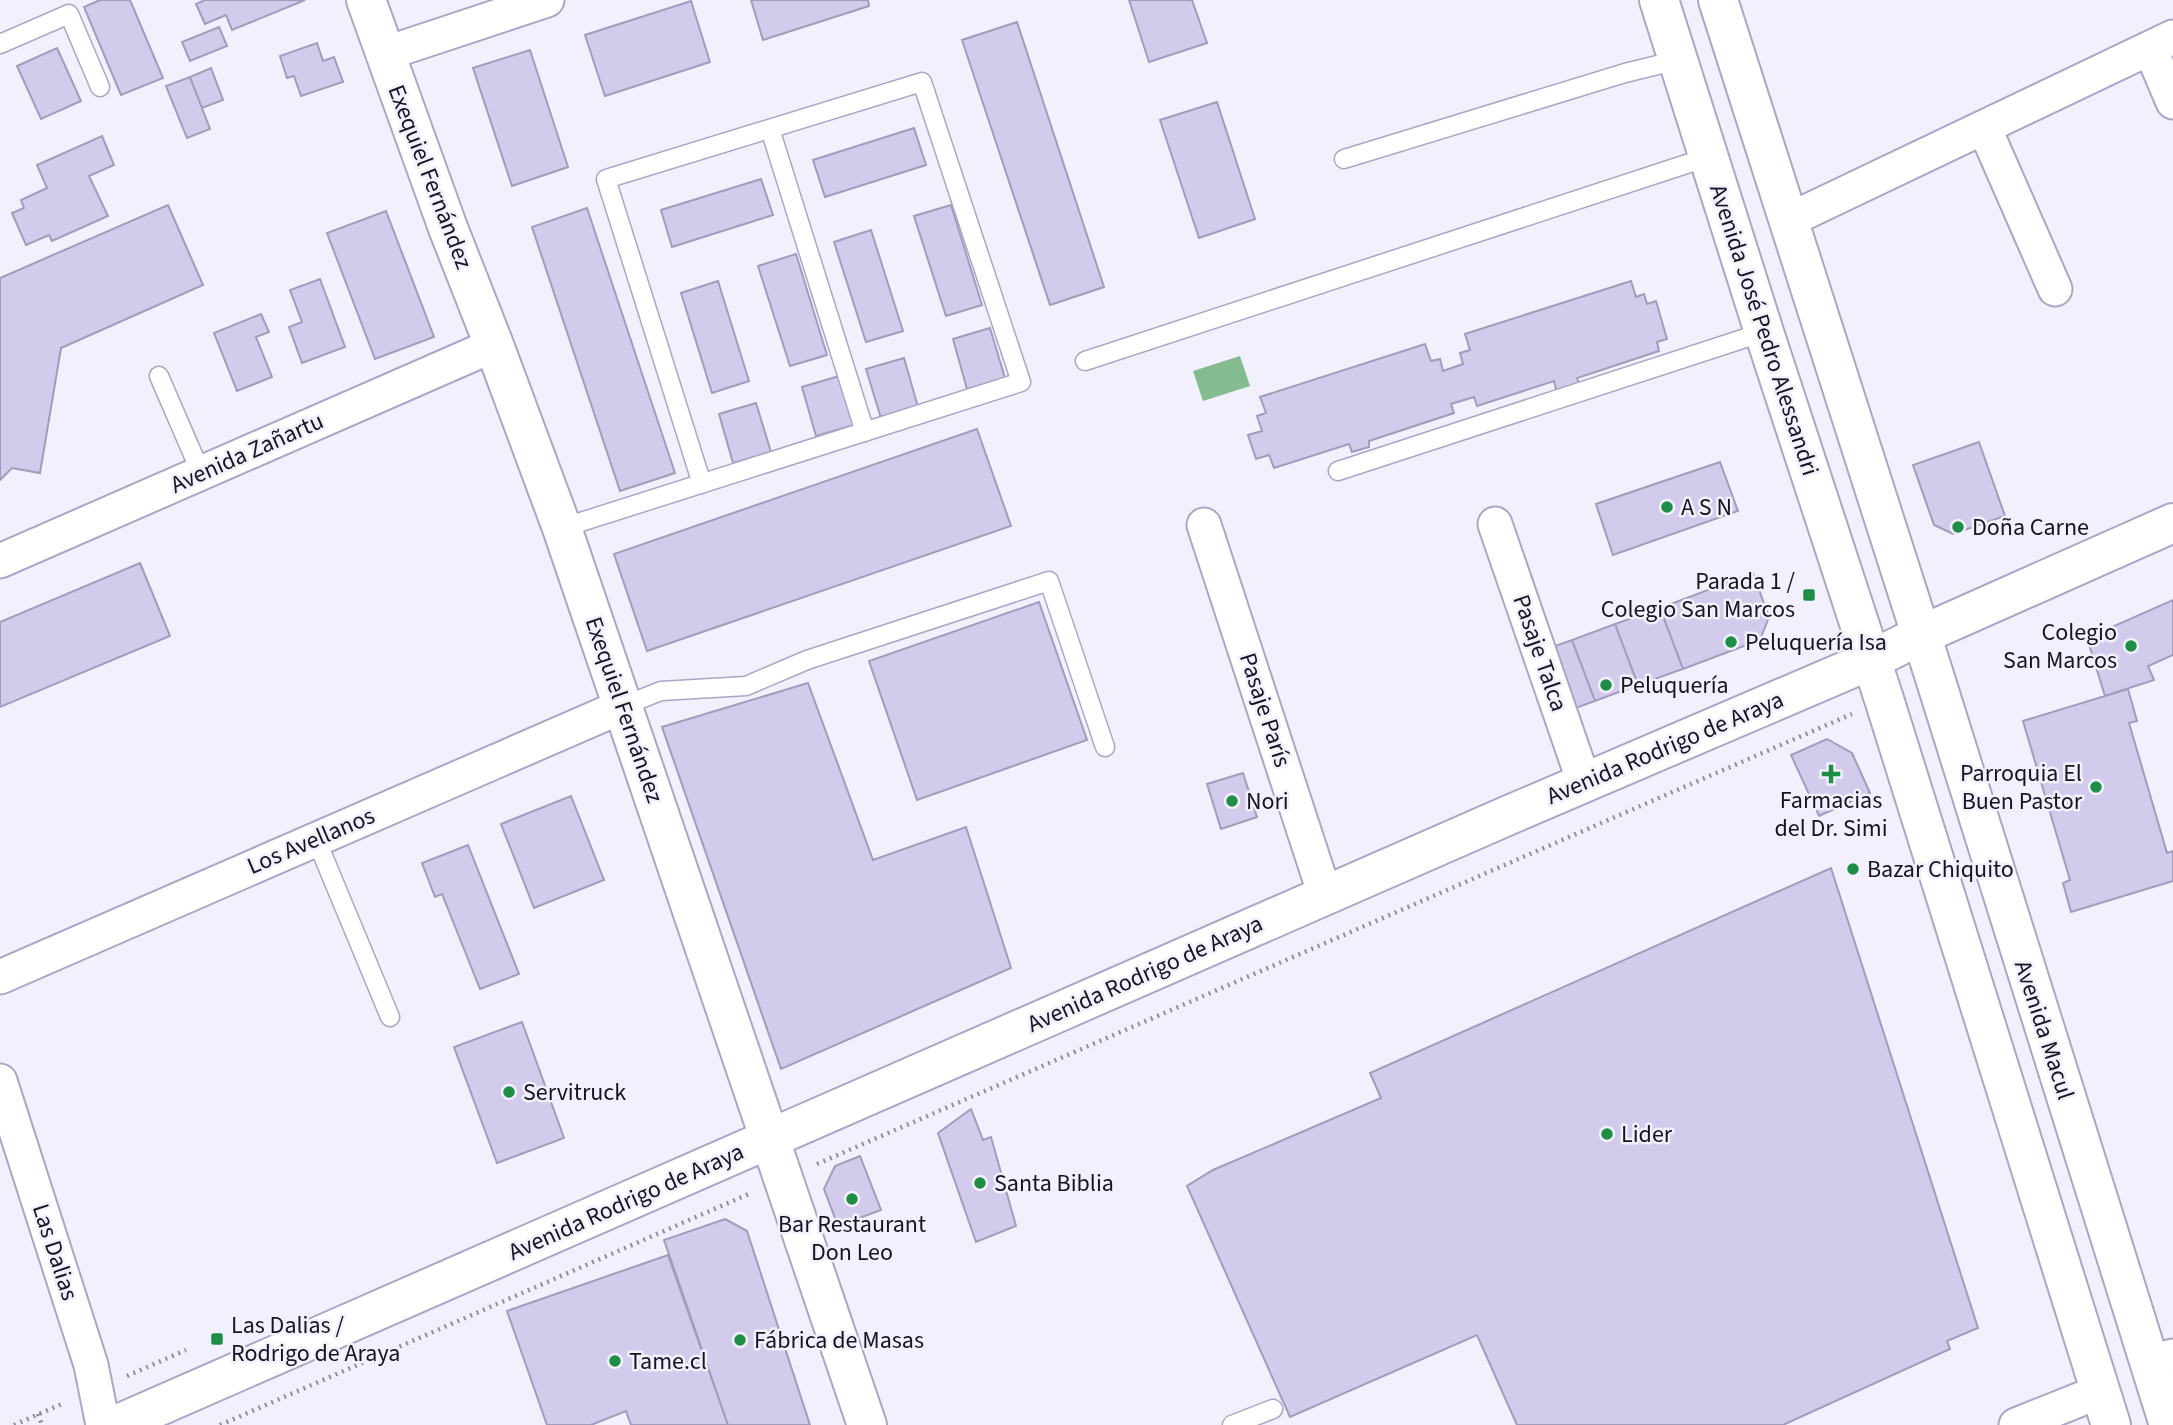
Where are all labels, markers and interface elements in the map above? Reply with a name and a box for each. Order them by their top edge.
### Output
street label: Exequiel Fernández [379,80,481,274]
street label: Avenida José Pedro Alessandri [1700,180,1828,480]
street label: Avenida Zañartu [165,404,329,502]
place label: A S N [1681,490,1732,525]
marker: A S N [1659,499,1675,515]
place label: Doña Carne [1972,510,2089,545]
marker: Doña Carne [1950,519,1966,535]
place label: Parada 1 / Colegio San Marcos [1601,564,1796,627]
marker: Parada 1 / Colegio San Marcos [1801,587,1817,603]
street label: Pasaje Talca [1504,590,1576,716]
street label: Exequiel Fernández [576,612,672,808]
place label: Colegio San Marcos [2003,615,2117,678]
place label: Peluquería Isa [1745,625,1887,660]
marker: Peluquería Isa [1723,634,1739,650]
marker: Colegio San Marcos [2123,638,2139,654]
street label: Pasaje París [1230,648,1300,772]
place label: Peluquería [1620,668,1729,703]
marker: Peluquería [1598,677,1614,693]
street label: Avenida Rodrigo de Araya [1541,682,1789,814]
place label: Parroquia El Buen Pastor [1960,756,2083,819]
marker: Farmacias del Dr. Simi [1823,766,1839,782]
marker: Parroquia El Buen Pastor [2088,779,2104,795]
place label: Farmacias del Dr. Simi [1774,783,1888,846]
place label: Nori [1246,784,1289,819]
marker: Nori [1224,793,1240,809]
street label: Los Avellanos [242,798,380,884]
place label: Bazar Chiquito [1867,852,2014,887]
marker: Bazar Chiquito [1845,861,1861,877]
street label: Avenida Rodrigo de Araya [1022,906,1268,1042]
street label: Avenida Macul [2005,956,2083,1104]
place label: Servitruck [523,1075,626,1110]
marker: Servitruck [501,1084,517,1100]
place label: Lider [1621,1117,1673,1152]
marker: Lider [1599,1126,1615,1142]
street label: Avenida Rodrigo de Araya [503,1134,749,1270]
place label: Santa Biblia [994,1166,1114,1201]
marker: Santa Biblia [972,1175,988,1191]
marker: Bar Restaurant Don Leo [844,1191,860,1207]
street label: Las Dalias [23,1199,87,1305]
place label: Bar Restaurant Don Leo [778,1207,926,1270]
place label: Las Dalias / Rodrigo de Araya [231,1308,400,1371]
place label: Fábrica de Masas [754,1323,924,1358]
marker: Las Dalias / Rodrigo de Araya [209,1331,225,1347]
marker: Fábrica de Masas [732,1332,748,1348]
place label: Tame.cl [629,1344,707,1379]
marker: Tame.cl [607,1353,623,1369]

